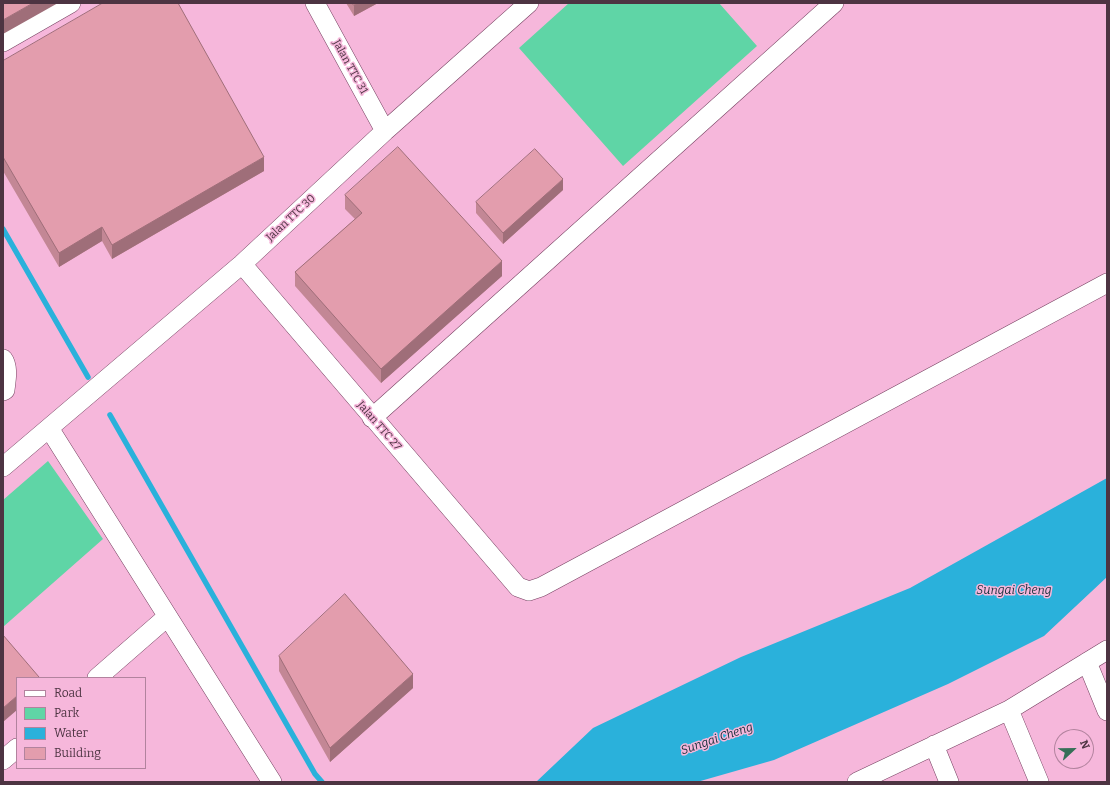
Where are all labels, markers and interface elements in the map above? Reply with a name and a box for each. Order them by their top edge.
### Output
street label: Jalan TTC 31 [330,38,370,96]
street label: Jalan TTC 30 [264,192,318,244]
street label: Jalan TTC 27 [354,399,404,453]
water label: Sungai Cheng [976,584,1052,598]
legend [16,677,146,769]
text: Road [54,686,82,700]
text: Park [54,706,79,720]
water label: Sungai Cheng [679,720,755,758]
text: Water [54,726,88,740]
north arrow [1054,729,1094,769]
text: N [1077,738,1092,751]
text: Building [54,746,101,760]

